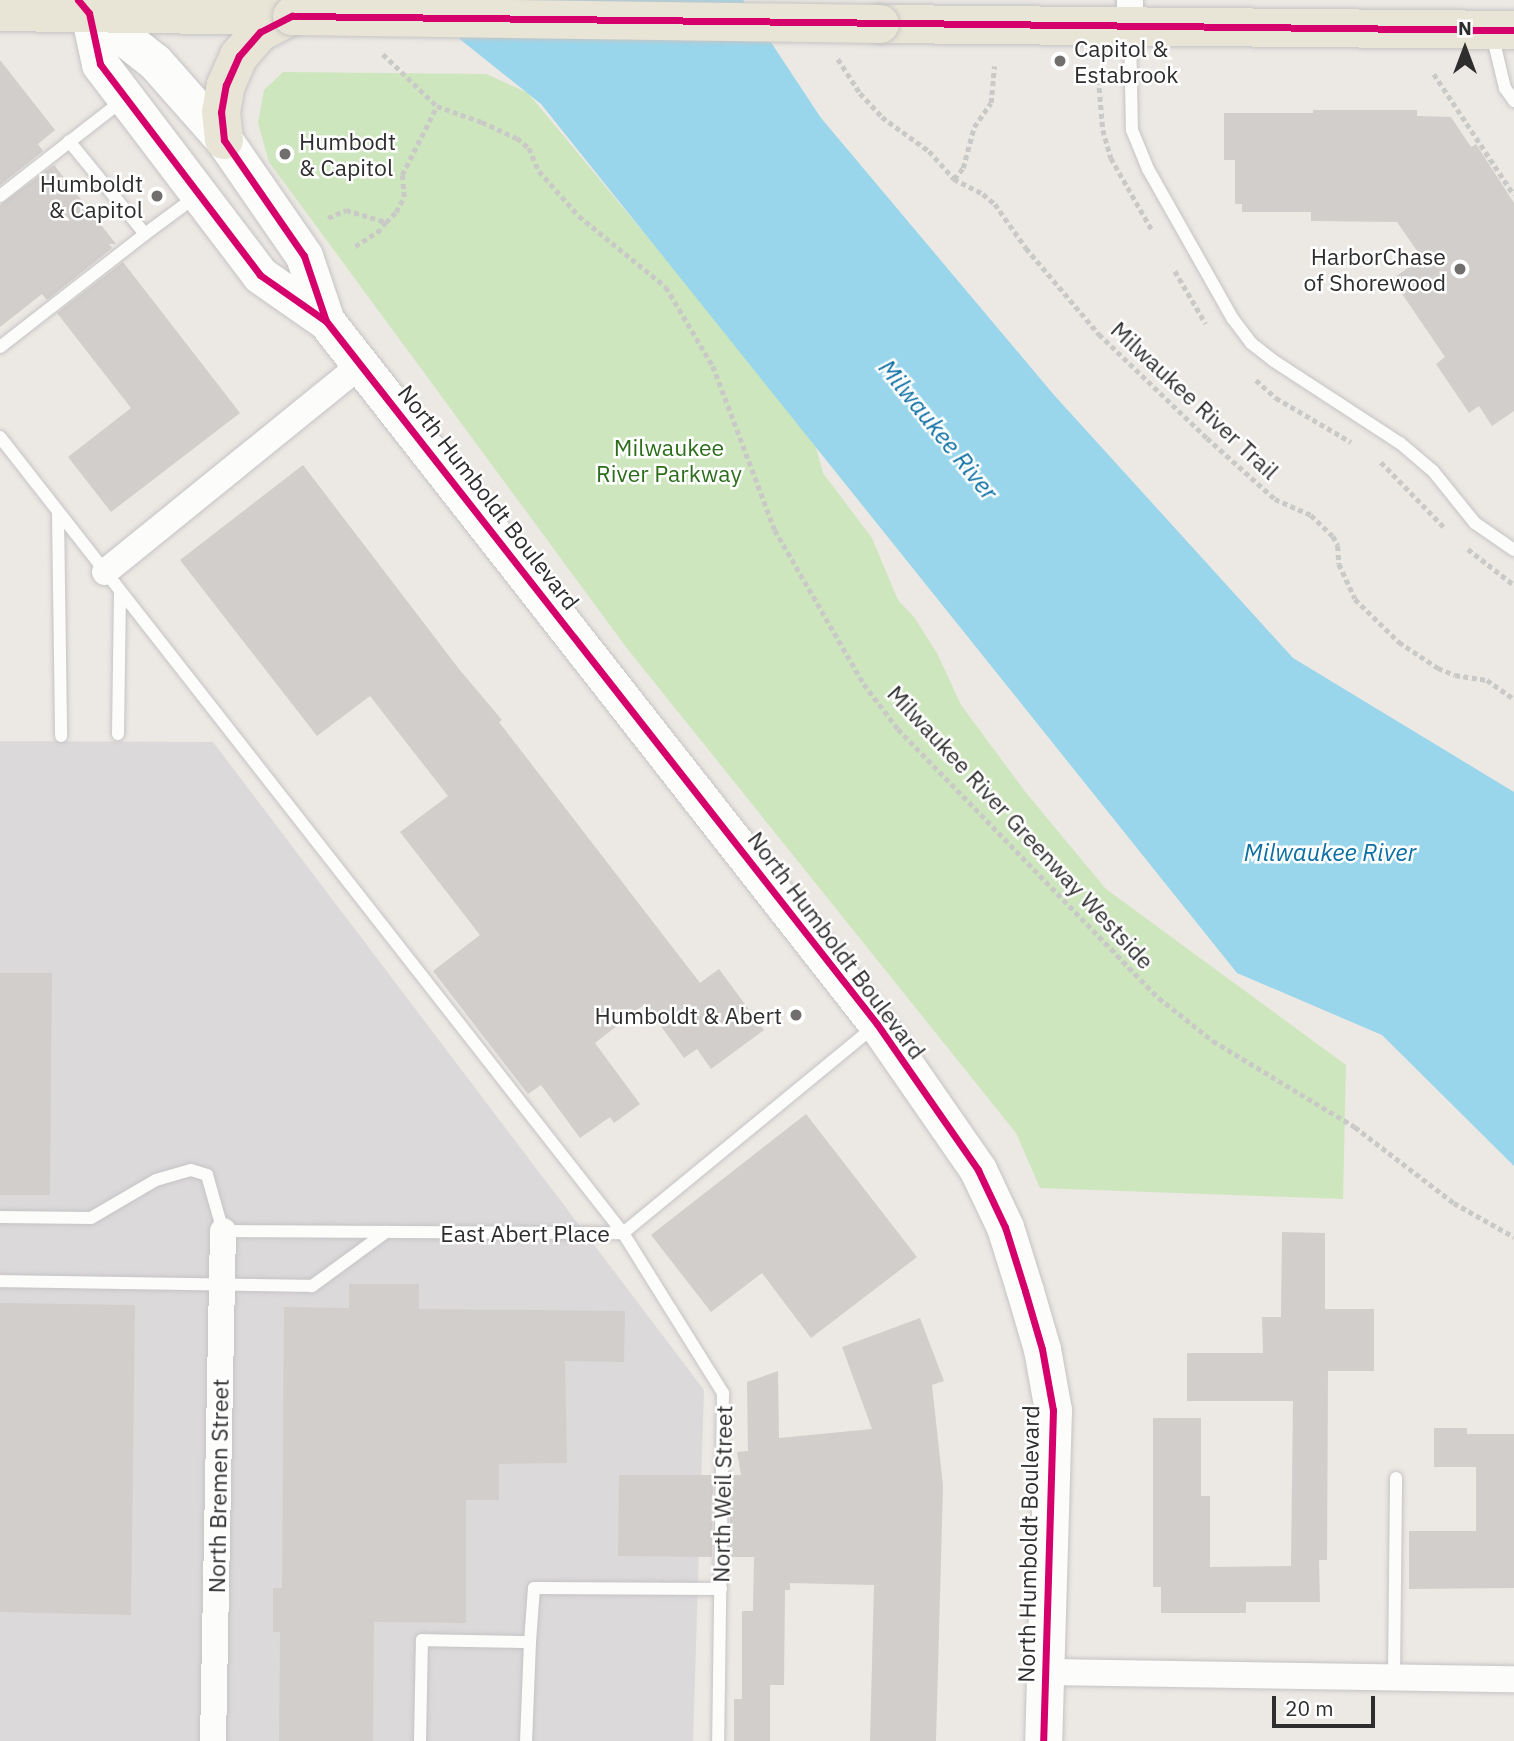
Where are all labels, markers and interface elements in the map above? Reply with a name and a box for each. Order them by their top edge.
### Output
north arrow [1430,14,1500,84]
text: N [1458,16,1472,40]
place label: Capitol & Estabrook [1074,34,1178,88]
marker: Capitol & Estabrook [1052,53,1068,69]
place label: Humbodt & Capitol [299,127,396,181]
marker: Humbodt & Capitol [277,146,293,162]
place label: Humboldt & Capitol [40,169,143,223]
marker: Humboldt & Capitol [149,188,165,204]
place label: HarborChase of Shorewood [1304,242,1446,296]
marker: HarborChase of Shorewood [1452,261,1468,277]
street label: Milwaukee River Trail [1106,315,1284,485]
water label: Milwaukee River [873,354,1003,506]
street label: North Humboldt Boulevard [393,379,585,615]
park label: Milwaukee River Parkway [596,433,742,487]
street label: Milwaukee River Greenway Westside [882,679,1160,975]
street label: North Humboldt Boulevard [742,826,932,1064]
water label: Milwaukee River [1244,839,1416,867]
place label: Humboldt & Abert [595,1001,782,1029]
marker: Humboldt & Abert [788,1007,804,1023]
street label: East Abert Place [440,1219,610,1247]
street label: North Bremen Street [202,1379,234,1593]
street label: North Weil Street [707,1405,737,1583]
street label: North Humboldt Boulevard [1012,1405,1044,1683]
scale bar [1276,1682,1379,1726]
text: 20 m [1285,1694,1334,1722]

